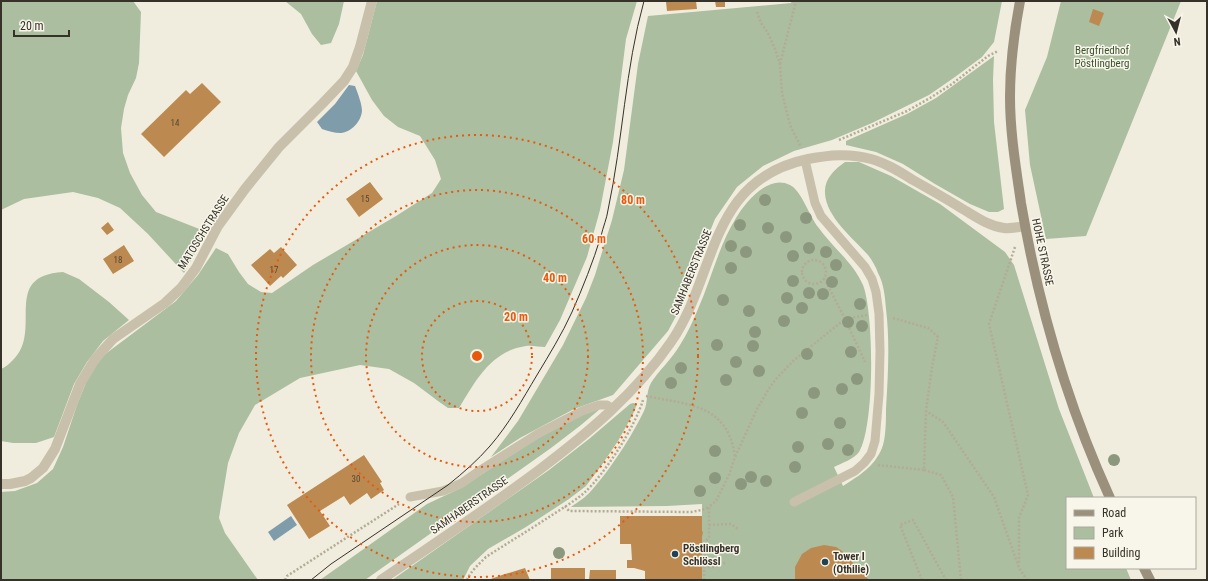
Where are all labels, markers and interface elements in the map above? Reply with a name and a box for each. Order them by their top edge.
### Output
scale bar [14,12,69,38]
north arrow [1156,12,1196,52]
text: 20 m [20,19,44,33]
text: N [1173,35,1181,48]
park label: Bergfriedhof Pöstlingberg [1075,44,1130,70]
house number: 14 [171,118,180,128]
street label: MATOSCHSTRASSE [175,192,232,272]
text: 80 m [621,193,645,207]
house number: 15 [361,194,370,204]
street label: HOHE STRASSE [1029,217,1056,288]
street label: SAMHABERSTRASSE [668,227,715,317]
text: 60 m [582,232,606,246]
house number: 18 [114,255,122,265]
house number: 17 [270,265,279,275]
text: 40 m [543,271,567,285]
text: 20 m [504,310,528,324]
centre of rings [470,349,484,363]
house number: 30 [352,474,360,484]
street label: SAMHABERSTRASSE [428,474,511,537]
legend [1066,497,1196,569]
text: Road [1102,506,1126,520]
text: Park [1102,526,1124,540]
place label: Pöstlingberg Schlössl [683,542,739,568]
text: Building [1102,546,1140,560]
marker: Pöstlingberg Schlössl [670,549,680,559]
place label: Tower I (Othilie) [833,550,869,576]
marker: Tower I (Othilie) [820,557,830,567]

